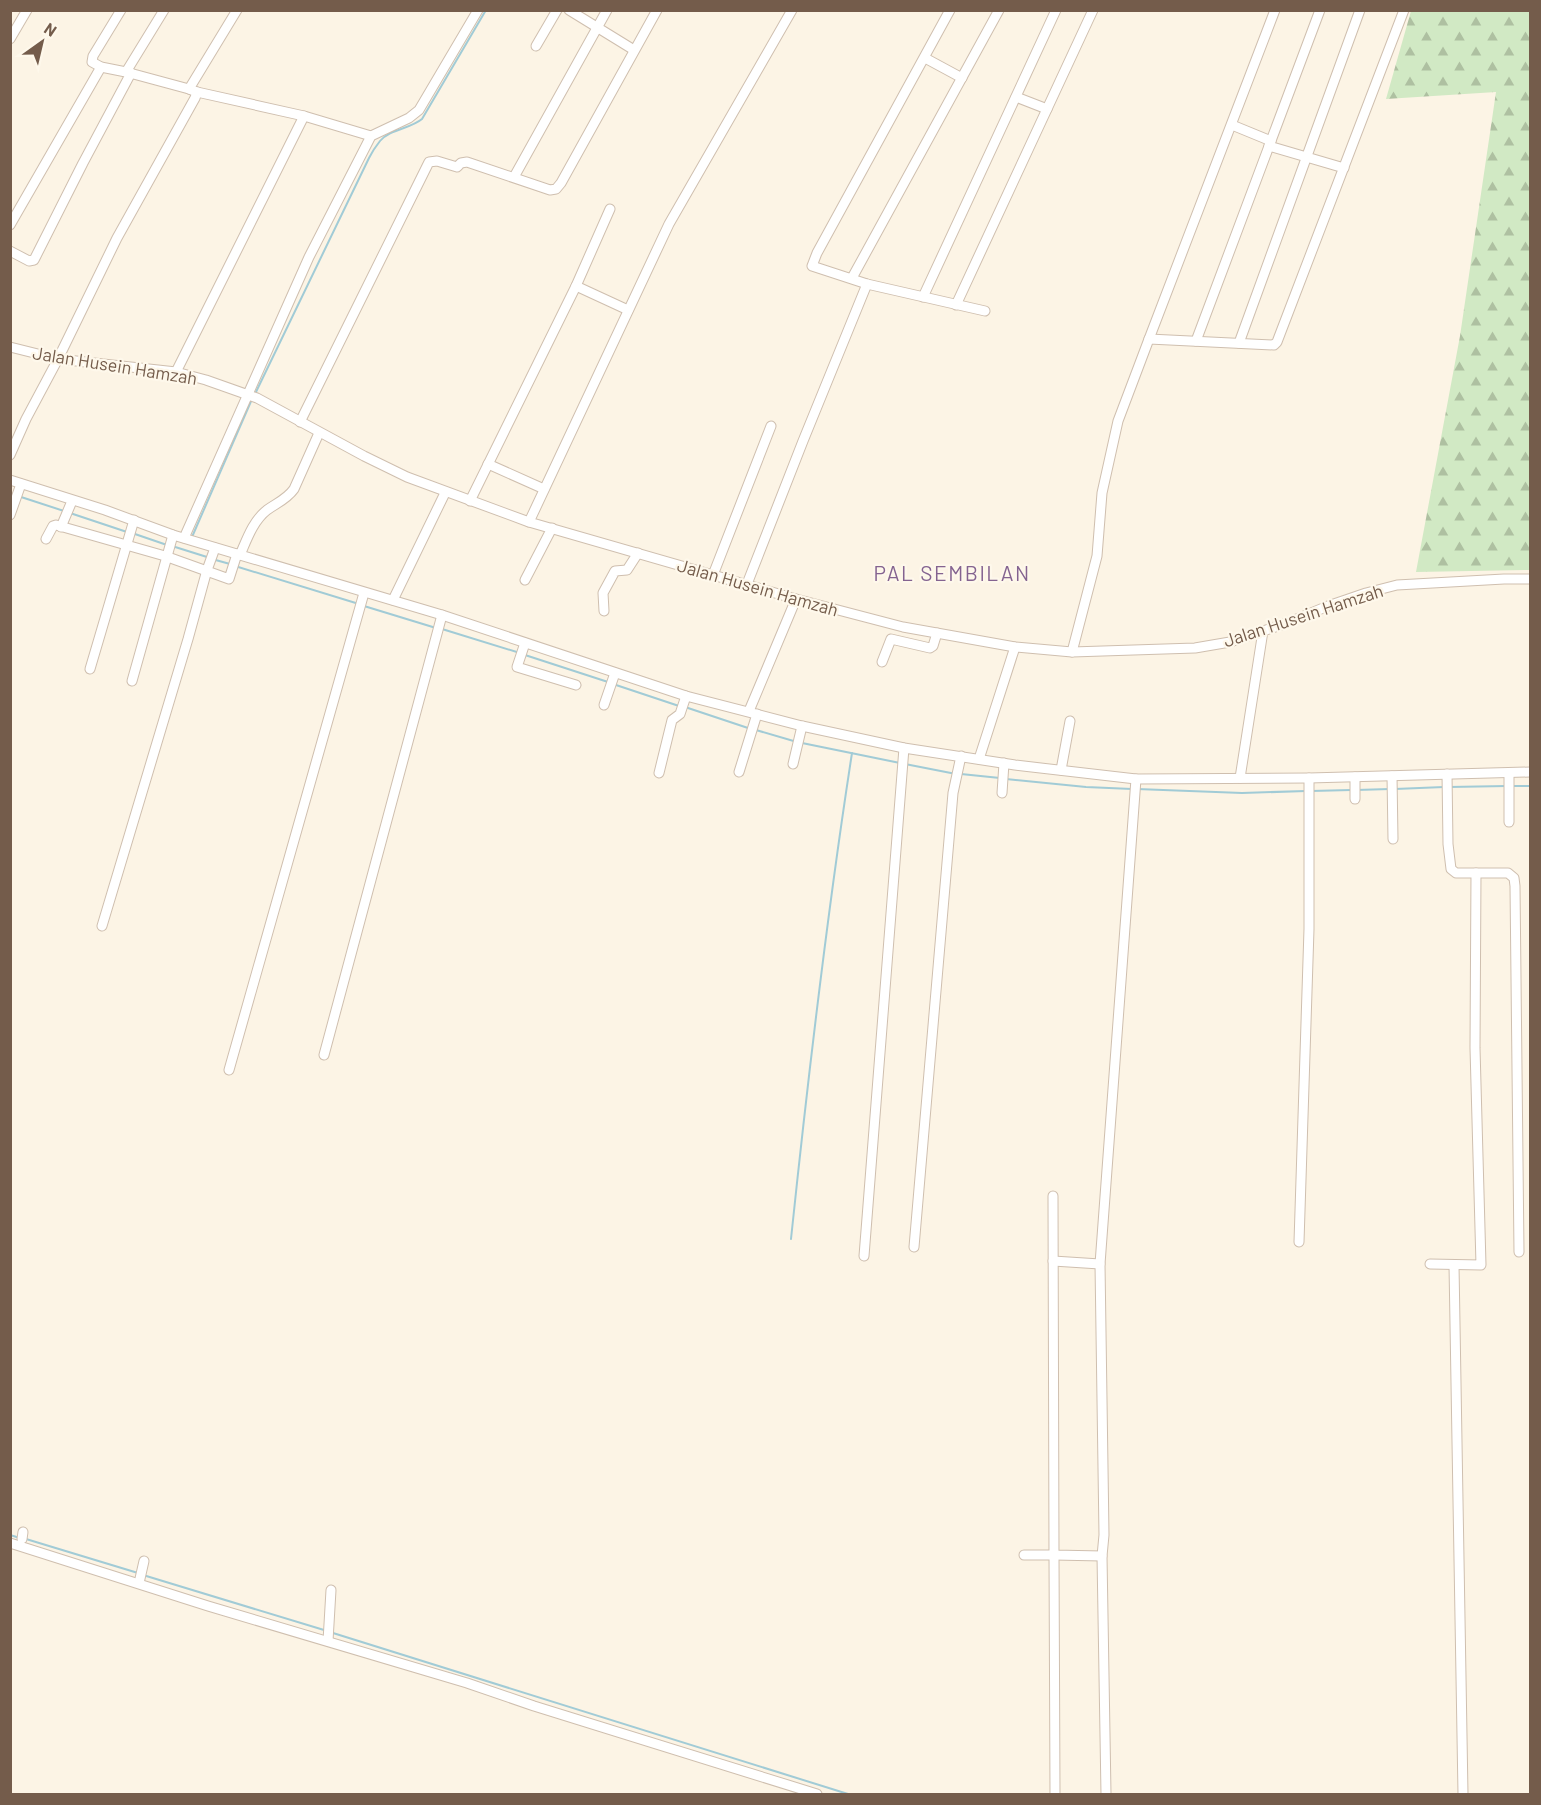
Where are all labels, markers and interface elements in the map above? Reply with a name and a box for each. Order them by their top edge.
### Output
north arrow [12,12,72,72]
text: N [41,18,60,40]
street label: Jalan Husein Hamzah [31,341,199,389]
street label: Jalan Husein Hamzah [675,553,841,621]
district label: PAL SEMBILAN [873,560,1031,585]
street label: Jalan Husein Hamzah [1220,579,1386,651]

